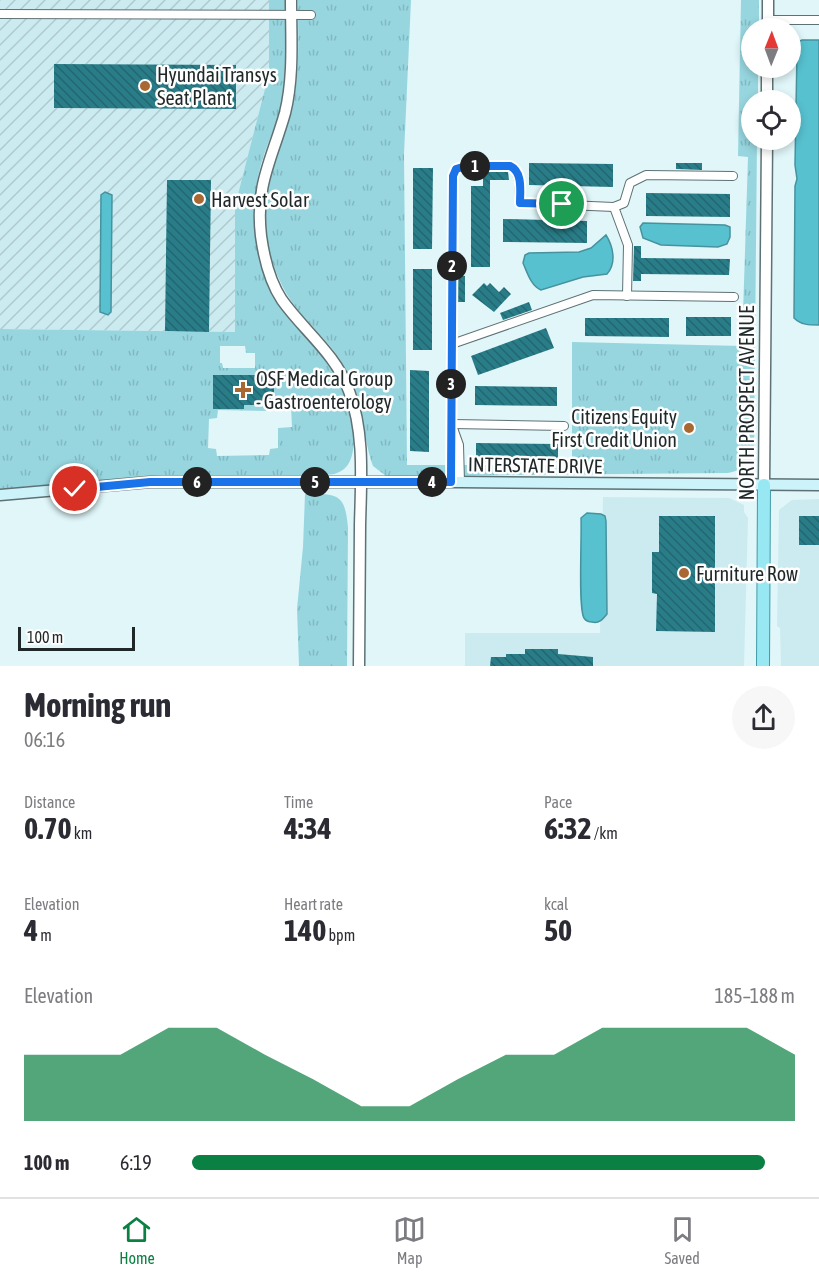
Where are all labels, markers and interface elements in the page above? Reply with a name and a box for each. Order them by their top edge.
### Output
north arrow [741,18,801,78]
map controls [741,18,801,150]
place label: Hyundai Transys Seat Plant [157,63,277,109]
marker: Hyundai Transys Seat Plant [138,79,152,93]
button: locate [741,90,801,150]
pin: 1 [460,151,490,181]
text: 1 [471,157,479,175]
pin [536,178,587,229]
icon: arrive [545,187,578,220]
place label: Harvest Solar [211,188,310,211]
marker: Harvest Solar [192,192,206,206]
pin: 2 [437,251,467,281]
text: 2 [448,257,456,275]
street label: NORTH PROSPECT AVENUE [735,305,758,500]
place label: OSF Medical Group - Gastroenterology [256,367,393,413]
pin: 3 [436,369,466,399]
text: 3 [447,375,455,393]
marker: OSF Medical Group - Gastroenterology [234,381,252,399]
place label: Citizens Equity First Credit Union [551,405,677,451]
marker: Citizens Equity First Credit Union [682,421,696,435]
street label: INTERSTATE DRIVE [468,452,603,478]
pin [49,463,100,514]
pin: 6 [182,467,212,497]
pin: 5 [300,467,330,497]
pin: 4 [417,467,447,497]
icon: check [58,472,91,505]
text: 6 [193,473,201,491]
text: 5 [311,473,319,491]
text: 4 [428,473,436,491]
place label: Furniture Row [696,562,798,585]
marker: Furniture Row [677,566,691,580]
scale bar [18,624,135,652]
text: 100 m [27,628,63,646]
text: Morning run [24,686,171,724]
button: share [732,686,795,749]
text: 06:16 [24,728,65,751]
text: Distance [24,793,75,811]
text: Time [284,793,313,811]
text: Pace [544,793,572,811]
text: 0.70 [24,811,72,845]
text: 4:34 [284,811,332,845]
text: 6:32 [544,811,592,845]
text: km [72,824,92,842]
text: /km [592,824,618,842]
text: Elevation [24,895,79,913]
text: Heart rate [284,895,343,913]
text: kcal [544,895,568,913]
text: 4 [24,913,38,947]
text: 140 [284,913,326,947]
text: 50 [544,913,572,947]
text: m [38,926,52,944]
text: bpm [326,926,355,944]
text: Elevation [24,984,93,1007]
text: 185–188 m [714,984,795,1007]
text: 100 m [24,1151,69,1174]
text: 6:19 [120,1151,152,1174]
tab: Home [119,1213,155,1267]
tab: Map [393,1213,426,1267]
tab: Saved [664,1213,700,1267]

